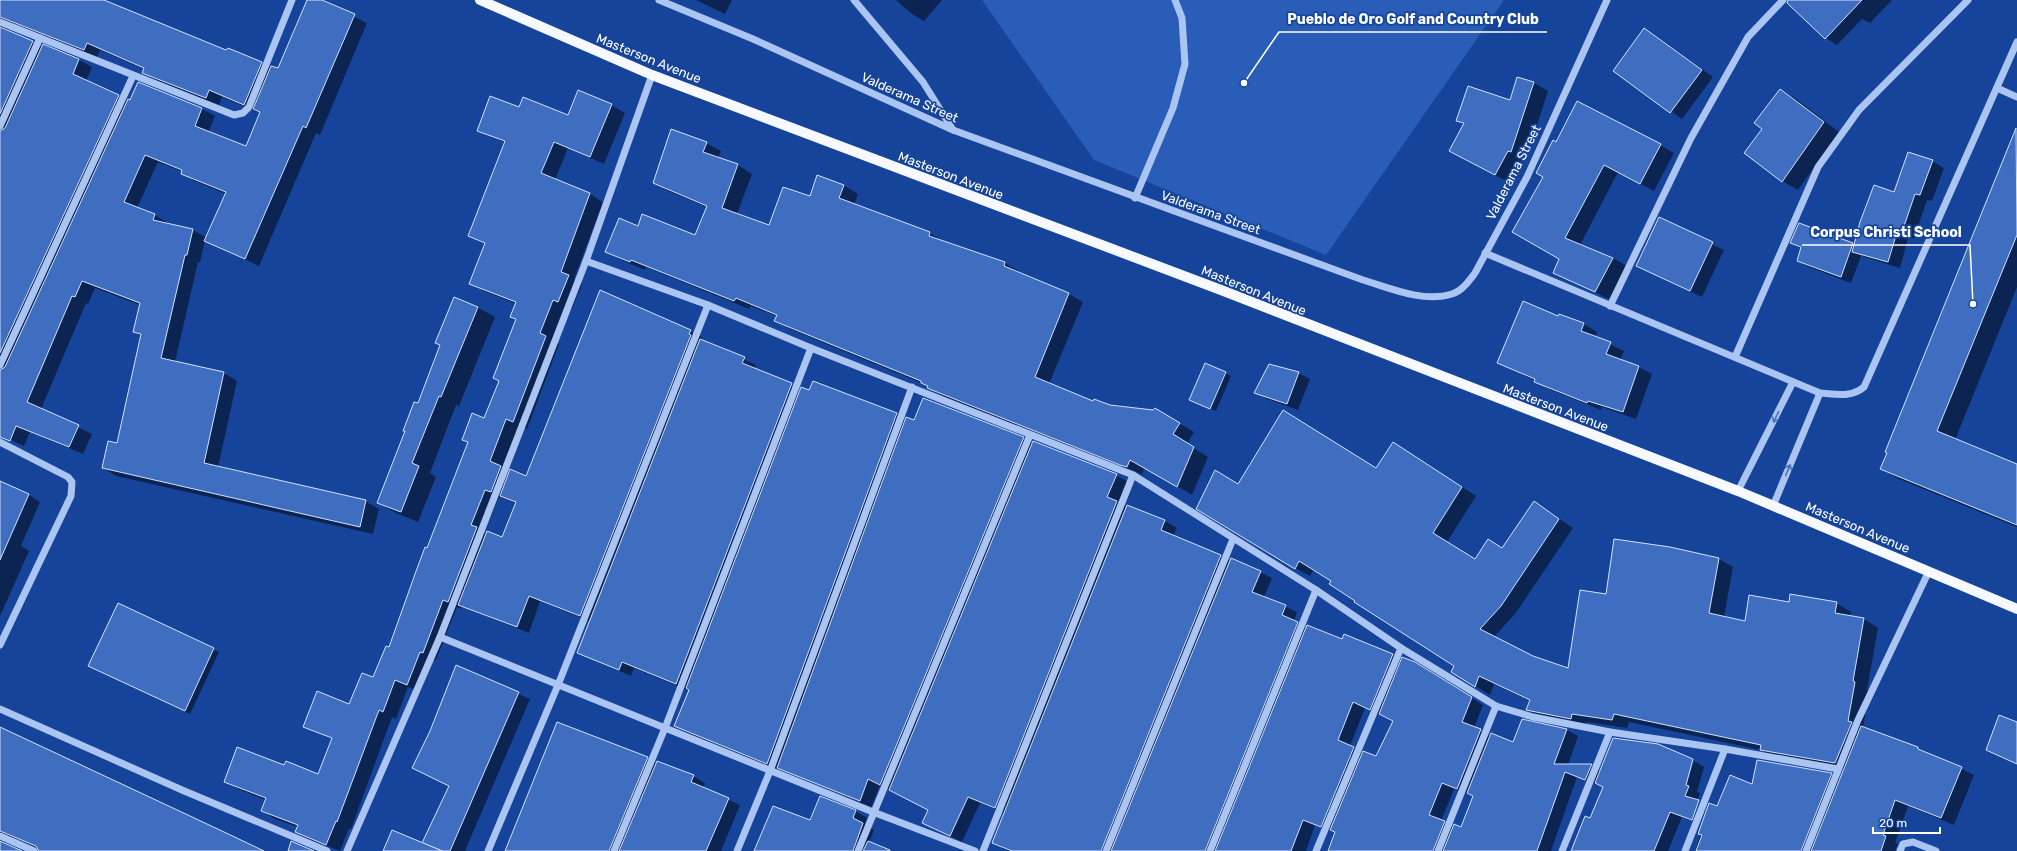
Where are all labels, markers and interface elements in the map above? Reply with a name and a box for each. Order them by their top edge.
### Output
callout: Pueblo de Oro Golf and Country Club [1279,6,1547,32]
text: Pueblo de Oro Golf and Country Club [1287,11,1539,28]
street label: Masterson Avenue [594,31,703,86]
street label: Valderama Street [859,69,961,126]
street label: Valderama Street [1483,122,1544,222]
street label: Masterson Avenue [896,148,1006,202]
street label: Valderama Street [1159,188,1263,237]
callout: Corpus Christi School [1802,219,1970,245]
text: Corpus Christi School [1810,224,1962,241]
street label: Masterson Avenue [1199,263,1308,318]
street label: Masterson Avenue [1501,380,1611,434]
one-way arrow [1772,410,1779,422]
one-way arrow [1785,464,1793,476]
street label: Masterson Avenue [1803,499,1912,556]
scale bar [1873,809,1940,835]
text: 20 m [1879,816,1907,830]

